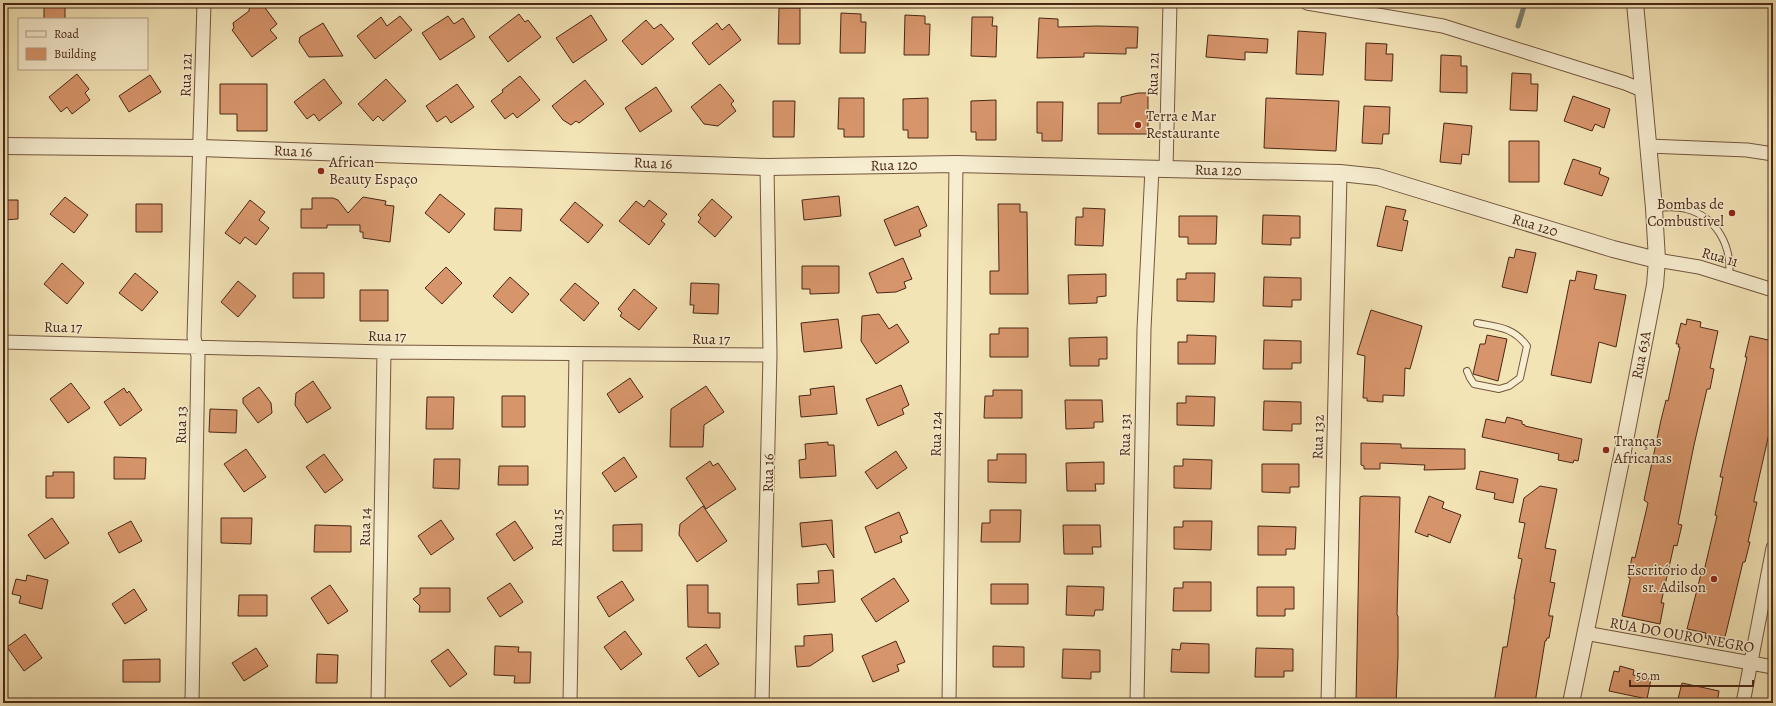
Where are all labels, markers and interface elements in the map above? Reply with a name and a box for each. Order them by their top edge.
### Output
legend [18,18,148,70]
text: Road [54,26,80,42]
text: Building [54,46,96,62]
street label: Rua 121 [1142,52,1164,96]
street label: Rua 121 [175,53,197,97]
place label: Terra e Mar Restaurante [1146,106,1220,143]
marker: Terra e Mar Restaurante [1133,120,1143,130]
street label: Rua 16 [273,140,313,162]
place label: African Beauty Espaço [328,152,418,189]
street label: Rua 16 [633,152,673,174]
street label: Rua 120 [870,155,918,175]
street label: Rua 120 [1194,160,1242,180]
marker: African Beauty Espaço [316,166,326,176]
place label: Bombas de Combustível [1647,194,1724,231]
marker: Bombas de Combustível [1727,208,1737,218]
street label: Rua 120 [1510,209,1560,241]
street label: Rua 11 [1699,242,1741,272]
street label: Rua 17 [44,317,83,337]
street label: Rua 17 [368,326,407,346]
street label: Rua 17 [692,329,731,349]
street label: Rua 63A [1627,329,1656,381]
street label: Rua 13 [171,406,191,444]
street label: Rua 124 [926,411,946,457]
street label: Rua 131 [1115,413,1135,457]
street label: Rua 132 [1307,414,1329,460]
place label: Tranças Africanas [1613,431,1672,468]
marker: Tranças Africanas [1601,445,1611,455]
street label: Rua 16 [758,453,778,493]
street label: Rua 14 [355,507,375,547]
street label: Rua 15 [547,509,567,547]
place label: Escritório do sr. Adilson [1626,560,1706,597]
marker: Escritório do sr. Adilson [1709,574,1719,584]
street label: RUA DO OURO NEGRO [1608,612,1756,658]
scale bar [1630,662,1753,688]
text: 50 m [1636,668,1660,684]

